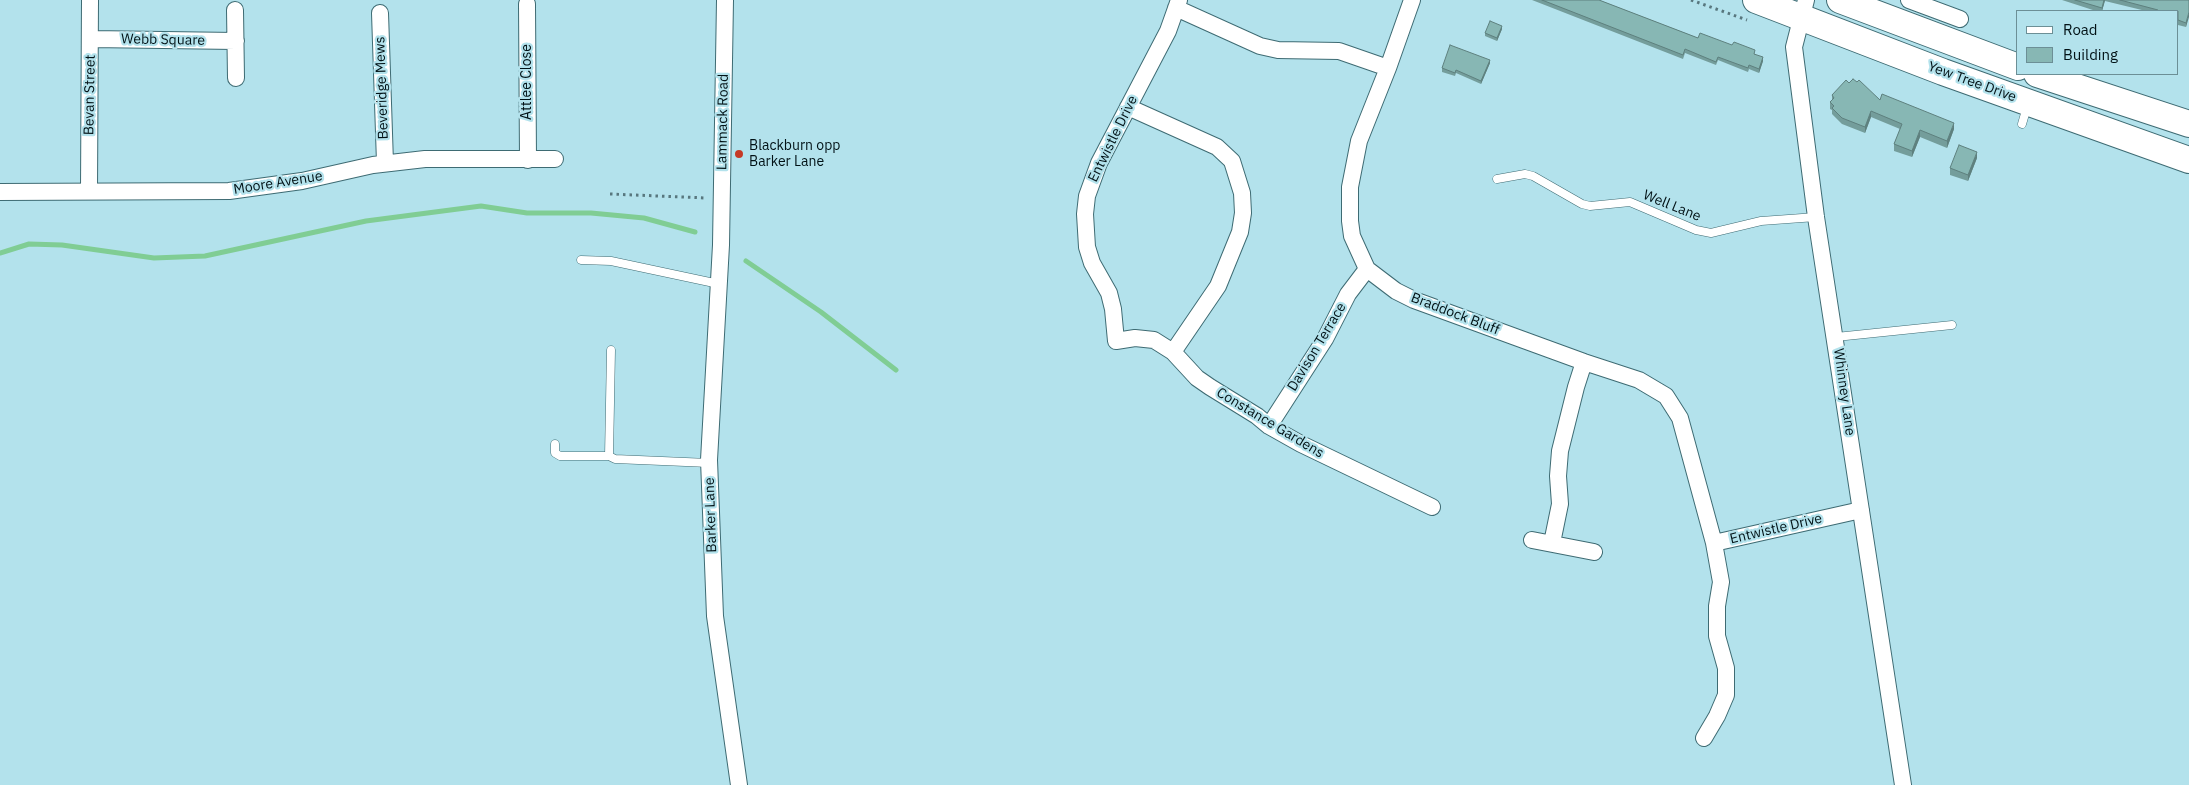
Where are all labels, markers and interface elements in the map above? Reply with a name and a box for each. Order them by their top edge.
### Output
legend [2016,10,2179,75]
text: Road [2063,20,2098,39]
street label: Webb Square [121,31,205,49]
street label: Beveridge Mews [372,36,392,140]
street label: Attlee Close [519,44,535,120]
text: Building [2063,45,2118,64]
street label: Bevan Street [81,55,99,135]
street label: Yew Tree Drive [1925,58,2019,106]
street label: Lammack Road [714,74,732,170]
street label: Entwistle Drive [1085,93,1141,185]
place label: Blackburn opp Barker Lane [749,138,840,170]
marker: Blackburn opp Barker Lane [733,148,745,160]
street label: Moore Avenue [232,168,324,198]
street label: Well Lane [1641,187,1703,225]
street label: Braddock Bluff [1408,289,1502,339]
street label: Davison Terrace [1284,300,1350,394]
street label: Whinney Lane [1830,347,1858,437]
street label: Constance Gardens [1213,384,1327,462]
street label: Barker Lane [701,477,721,553]
street label: Entwistle Drive [1728,510,1824,548]

